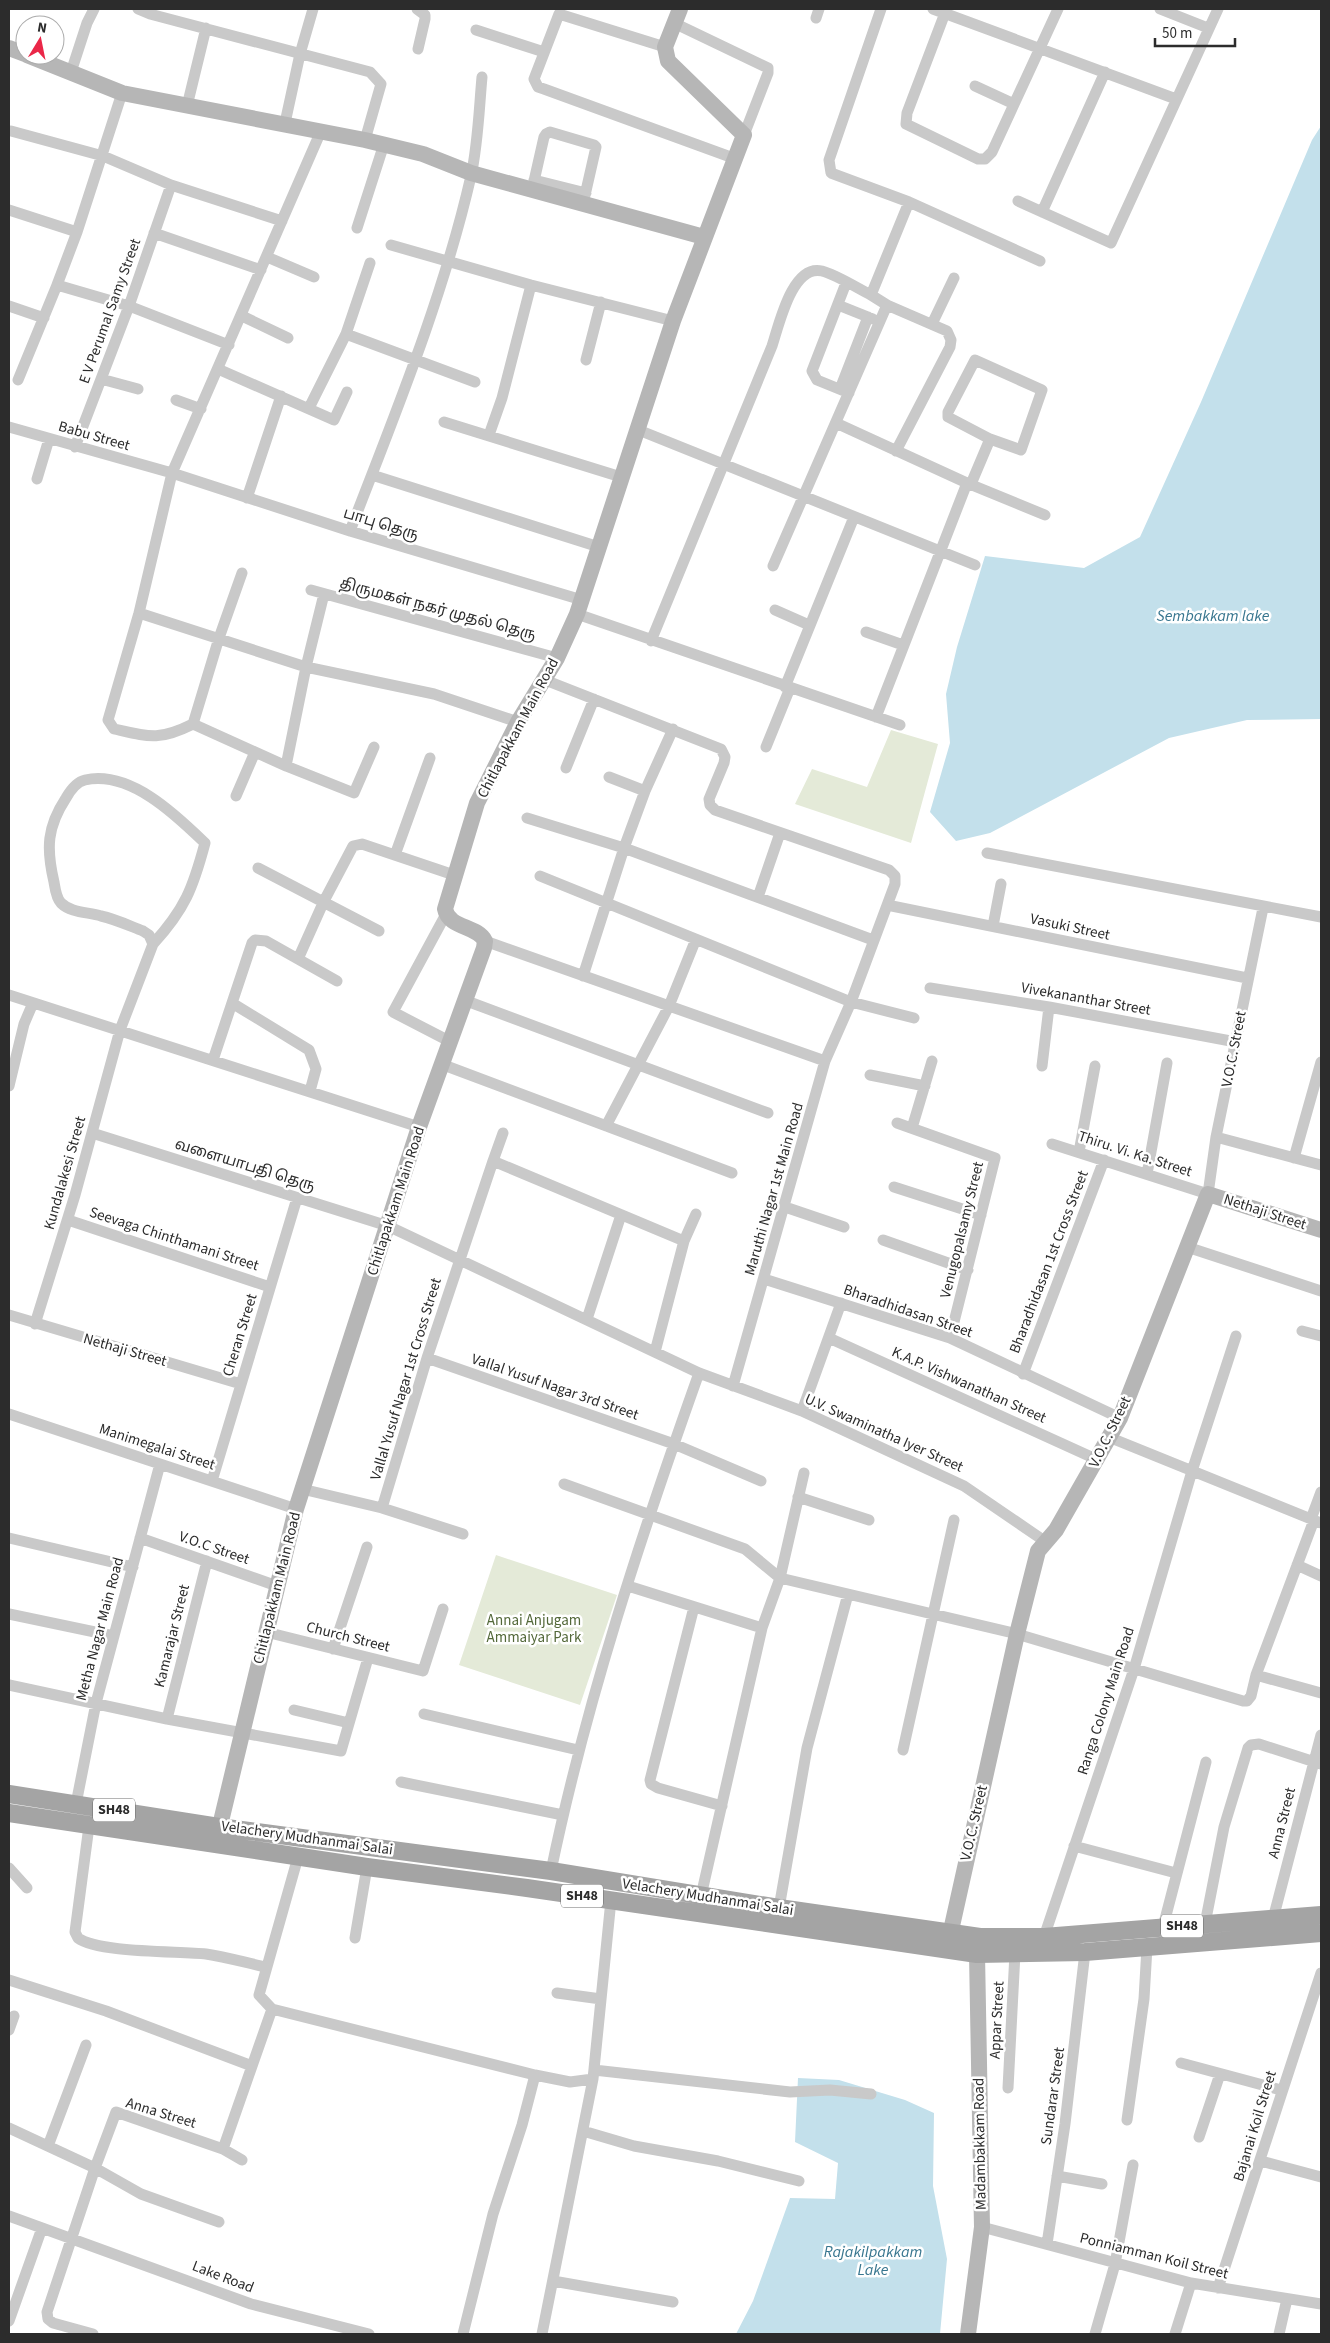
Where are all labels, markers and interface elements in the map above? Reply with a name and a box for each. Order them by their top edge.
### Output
north arrow [15,15,65,65]
scale bar [1155,15,1235,47]
text: N [36,18,48,39]
text: 50 m [1162,23,1192,44]
street label: E V Perumal Samy Street [74,236,146,386]
street label: Babu Street [56,416,132,456]
street label: பாபு தெரு [341,503,421,545]
street label: திருமகள் நகர் முதல் தெரு [338,573,539,645]
water label: Sembakkam lake [1157,605,1270,627]
street label: Chitlapakkam Main Road [472,654,564,802]
street label: Vasuki Street [1028,908,1112,946]
street label: Vivekananthar Street [1020,977,1152,1021]
street label: V.O.C. Street [1216,1009,1252,1089]
street label: Maruthi Nagar 1st Main Road [739,1100,809,1278]
street label: Kundalakesi Street [39,1114,91,1232]
street label: Chitlapakkam Main Road [362,1124,430,1278]
street label: Thiru. Vi. Ka. Street [1075,1126,1195,1182]
street label: வளையாபதி தெரு [172,1134,318,1196]
street label: Venugopalsamy Street [935,1159,989,1301]
street label: Bharadhidasan 1st Cross Street [1004,1167,1094,1357]
street label: Nethaji Street [1221,1189,1309,1235]
street label: Seevaga Chinthamani Street [87,1202,261,1276]
street label: Vallal Yusuf Nagar 1st Cross Street [365,1275,447,1483]
street label: Bharadhidasan Street [840,1279,976,1343]
street label: Cheran Street [217,1291,263,1379]
street label: Nethaji Street [81,1328,169,1372]
street label: K.A.P. Vishwanathan Street [888,1341,1050,1429]
street label: Vallal Yusuf Nagar 3rd Street [469,1349,641,1425]
street label: U.V. Swaminatha Iyer Street [801,1389,967,1477]
street label: V.O.C. Street [1084,1393,1136,1471]
street label: Manimegalai Street [96,1418,218,1476]
street label: Chitlapakkam Main Road [248,1510,306,1666]
street label: V.O.C Street [176,1526,252,1570]
street label: Metha Nagar Main Road [71,1555,129,1703]
street label: Kamarajar Street [149,1582,195,1690]
park label: Annai Anjugam Ammaiyar Park [487,1610,582,1648]
street label: Church Street [304,1616,392,1658]
street label: Ranga Colony Main Road [1072,1624,1140,1778]
street label: V.O.C. Street [955,1783,993,1863]
street label: Anna Street [1263,1785,1301,1861]
road number: SH48 [93,1798,135,1822]
street label: Velachery Mudhanmai Salai [220,1816,394,1860]
street label: Velachery Mudhanmai Salai [621,1873,795,1921]
road number: SH48 [561,1884,603,1908]
road number: SH48 [1161,1914,1203,1938]
street label: Appar Street [984,1981,1010,2059]
street label: Sundarar Street [1036,2046,1070,2146]
street label: Bajanai Koil Street [1228,2068,1282,2184]
street label: Madambakkam Road [968,2078,992,2210]
street label: Anna Street [123,2092,199,2134]
street label: Ponniamman Koil Street [1078,2227,1230,2285]
water label: Rajakilpakkam Lake [824,2241,922,2281]
street label: Lake Road [189,2256,257,2298]

